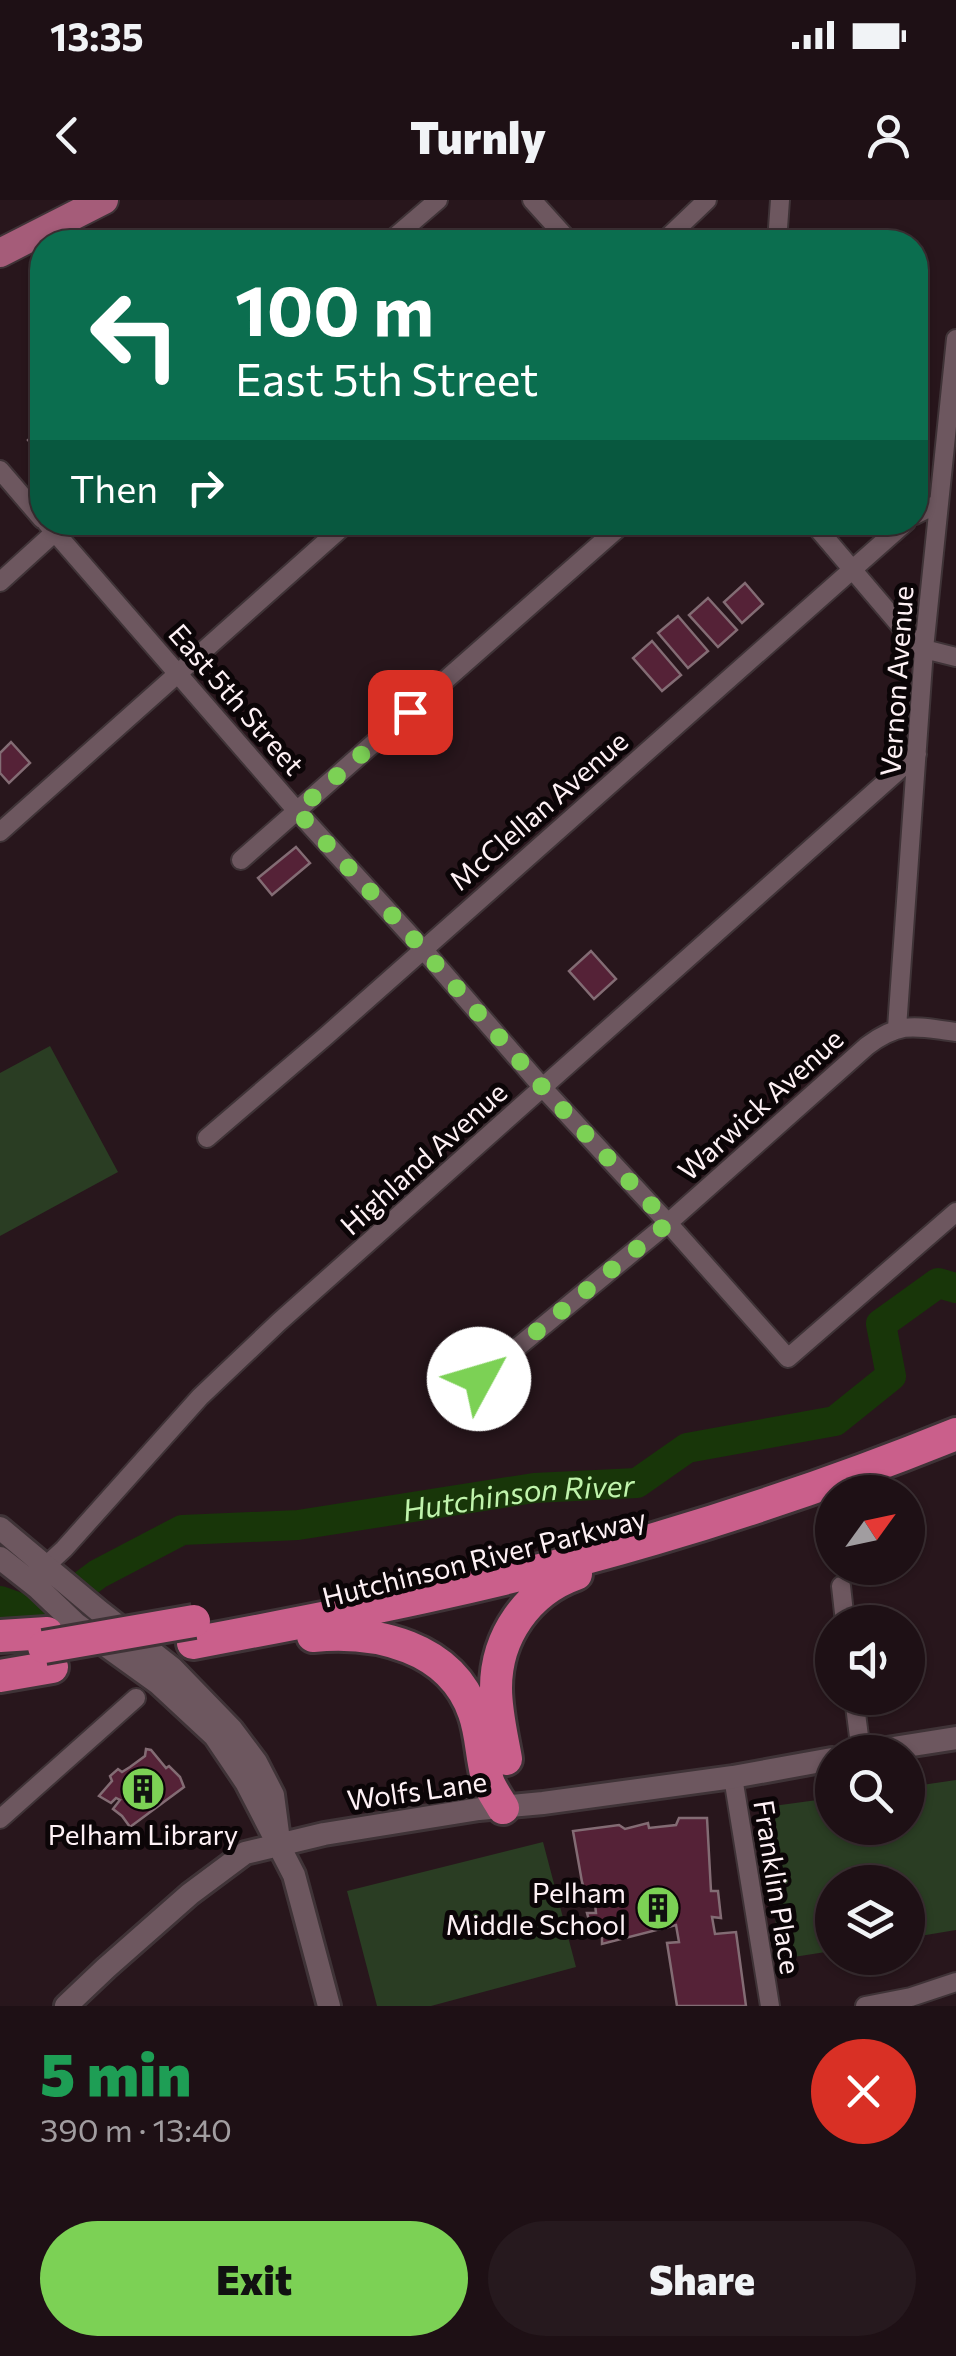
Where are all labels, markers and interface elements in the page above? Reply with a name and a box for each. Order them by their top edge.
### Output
text: 13:35 [50,12,144,59]
icon: back [40,108,95,163]
text: Turnly [410,108,546,163]
icon: person [861,108,916,163]
text: 100 m [235,265,434,350]
icon: left [70,270,200,400]
text: East 5th Street [235,350,539,405]
icon: right [178,460,233,515]
text: Then [70,464,158,511]
street label: Vernon Avenue [872,585,920,777]
street label: East 5th Street [162,617,312,781]
pin [368,670,453,755]
icon: arrive [383,685,438,740]
street label: McClellan Avenue [442,723,634,897]
street label: Warwick Avenue [671,1021,849,1187]
street label: Highland Avenue [333,1074,513,1242]
position arrow [427,1327,531,1431]
water label: Hutchinson River [400,1465,636,1527]
north arrow [815,1475,925,1585]
map controls [815,1475,925,1975]
street label: Hutchinson River Parkway [319,1500,649,1614]
button: sound [815,1605,925,1715]
button: search [815,1735,925,1845]
street label: Wolfs Lane [345,1763,489,1817]
building icon: Pelham Library [120,1766,166,1812]
street label: Franklin Place [747,1797,809,1977]
place label: Pelham Library [48,1817,238,1851]
button: layers [815,1865,925,1975]
place label: Pelham Middle School [446,1875,626,1941]
building icon: Pelham Middle School [635,1885,681,1931]
text: 5 min [40,2035,191,2108]
button: close [811,2039,916,2144]
text: 390 m · 13:40 [40,2109,232,2149]
button: Exit [40,2221,468,2336]
button: Share [488,2221,916,2336]

